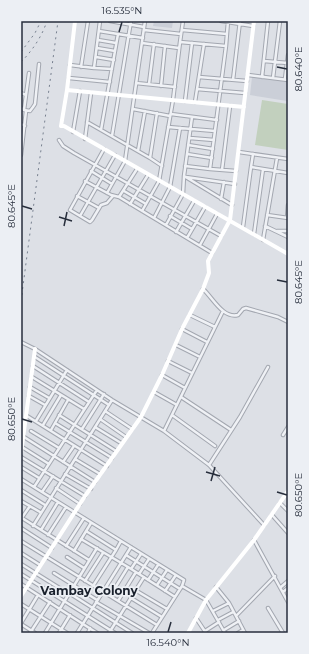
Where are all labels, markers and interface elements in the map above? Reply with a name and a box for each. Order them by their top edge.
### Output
text: 16.535°N [102,4,142,17]
text: 80.640°E [292,46,305,92]
text: 80.645°E [5,184,18,228]
text: 80.645°E [292,260,305,304]
text: 80.650°E [5,397,18,441]
text: 80.650°E [292,473,305,517]
district label: Vambay Colony [39,583,139,598]
text: 16.540°N [146,636,190,649]

